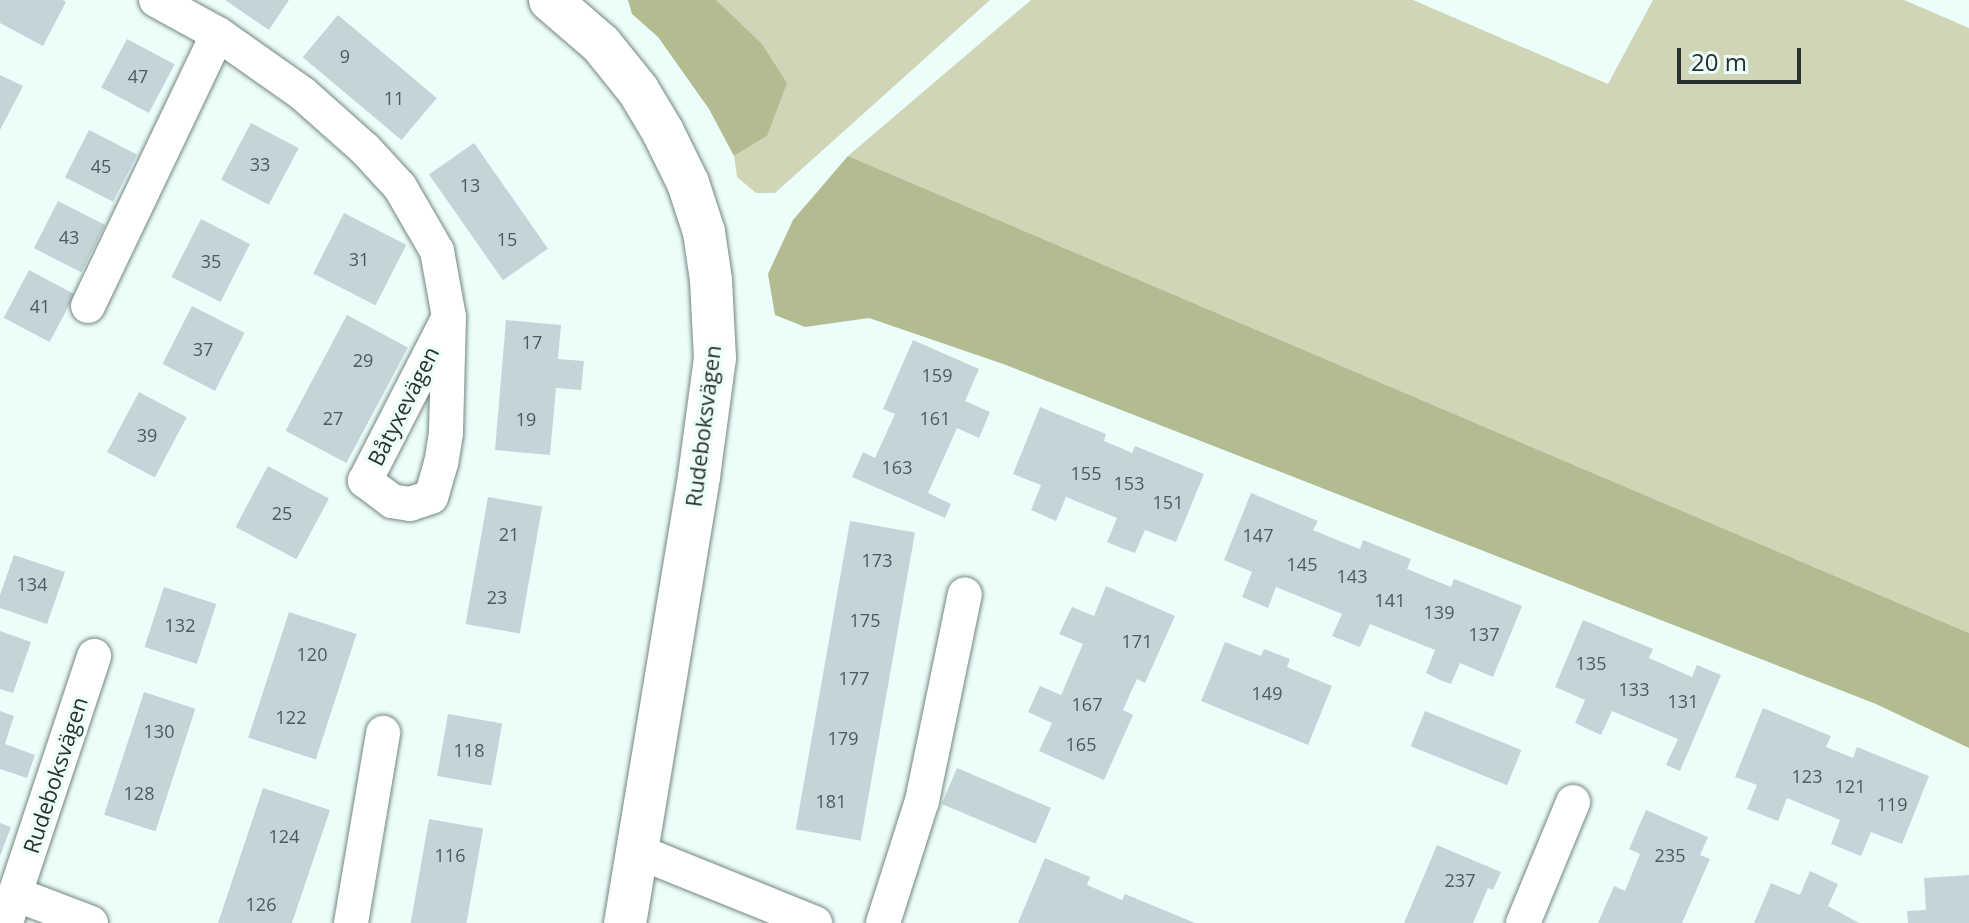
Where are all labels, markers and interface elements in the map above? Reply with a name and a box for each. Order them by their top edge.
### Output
scale bar [1681,32,1805,82]
house number: 9 [340,45,350,67]
text: 20 m [1691,45,1747,78]
house number: 47 [128,65,148,87]
house number: 11 [384,87,404,109]
house number: 33 [250,153,270,175]
house number: 45 [91,155,111,177]
house number: 13 [460,174,480,196]
house number: 43 [59,226,79,248]
house number: 15 [497,228,517,250]
house number: 31 [349,248,369,270]
house number: 35 [201,250,221,272]
house number: 41 [30,295,50,317]
house number: 17 [522,331,542,353]
house number: 37 [193,338,213,360]
street label: Båtyxevägen [362,342,444,470]
street label: Rudeboksvägen [680,344,726,508]
house number: 29 [353,349,373,371]
house number: 159 [922,364,952,386]
house number: 27 [323,407,343,429]
house number: 161 [920,407,950,429]
house number: 19 [516,408,536,430]
house number: 39 [137,424,157,446]
house number: 163 [882,456,912,478]
house number: 155 [1071,462,1101,484]
house number: 153 [1114,472,1144,494]
house number: 151 [1153,491,1183,513]
house number: 25 [272,502,292,524]
house number: 21 [499,523,519,545]
house number: 147 [1243,524,1273,546]
house number: 173 [862,549,892,571]
house number: 145 [1287,553,1317,575]
house number: 143 [1337,565,1367,587]
house number: 134 [17,573,47,595]
house number: 23 [487,586,507,608]
house number: 141 [1375,589,1405,611]
house number: 139 [1424,601,1454,623]
house number: 175 [850,609,880,631]
house number: 132 [165,614,195,636]
house number: 137 [1469,623,1499,645]
house number: 171 [1122,630,1152,652]
house number: 120 [297,643,327,665]
house number: 135 [1576,652,1606,674]
house number: 177 [839,667,869,689]
house number: 133 [1619,678,1649,700]
house number: 149 [1252,682,1282,704]
house number: 131 [1668,690,1698,712]
house number: 167 [1072,693,1102,715]
street label: Rudeboksvägen [17,694,93,856]
house number: 122 [276,706,306,728]
house number: 130 [144,720,174,742]
house number: 179 [828,727,858,749]
house number: 165 [1066,733,1096,755]
house number: 118 [454,739,484,761]
house number: 123 [1792,765,1822,787]
house number: 121 [1835,775,1865,797]
house number: 128 [124,782,154,804]
house number: 181 [816,790,846,812]
house number: 119 [1877,793,1907,815]
house number: 124 [269,825,299,847]
house number: 116 [435,844,465,866]
house number: 235 [1655,844,1685,866]
house number: 237 [1445,869,1475,891]
house number: 126 [246,893,276,915]

